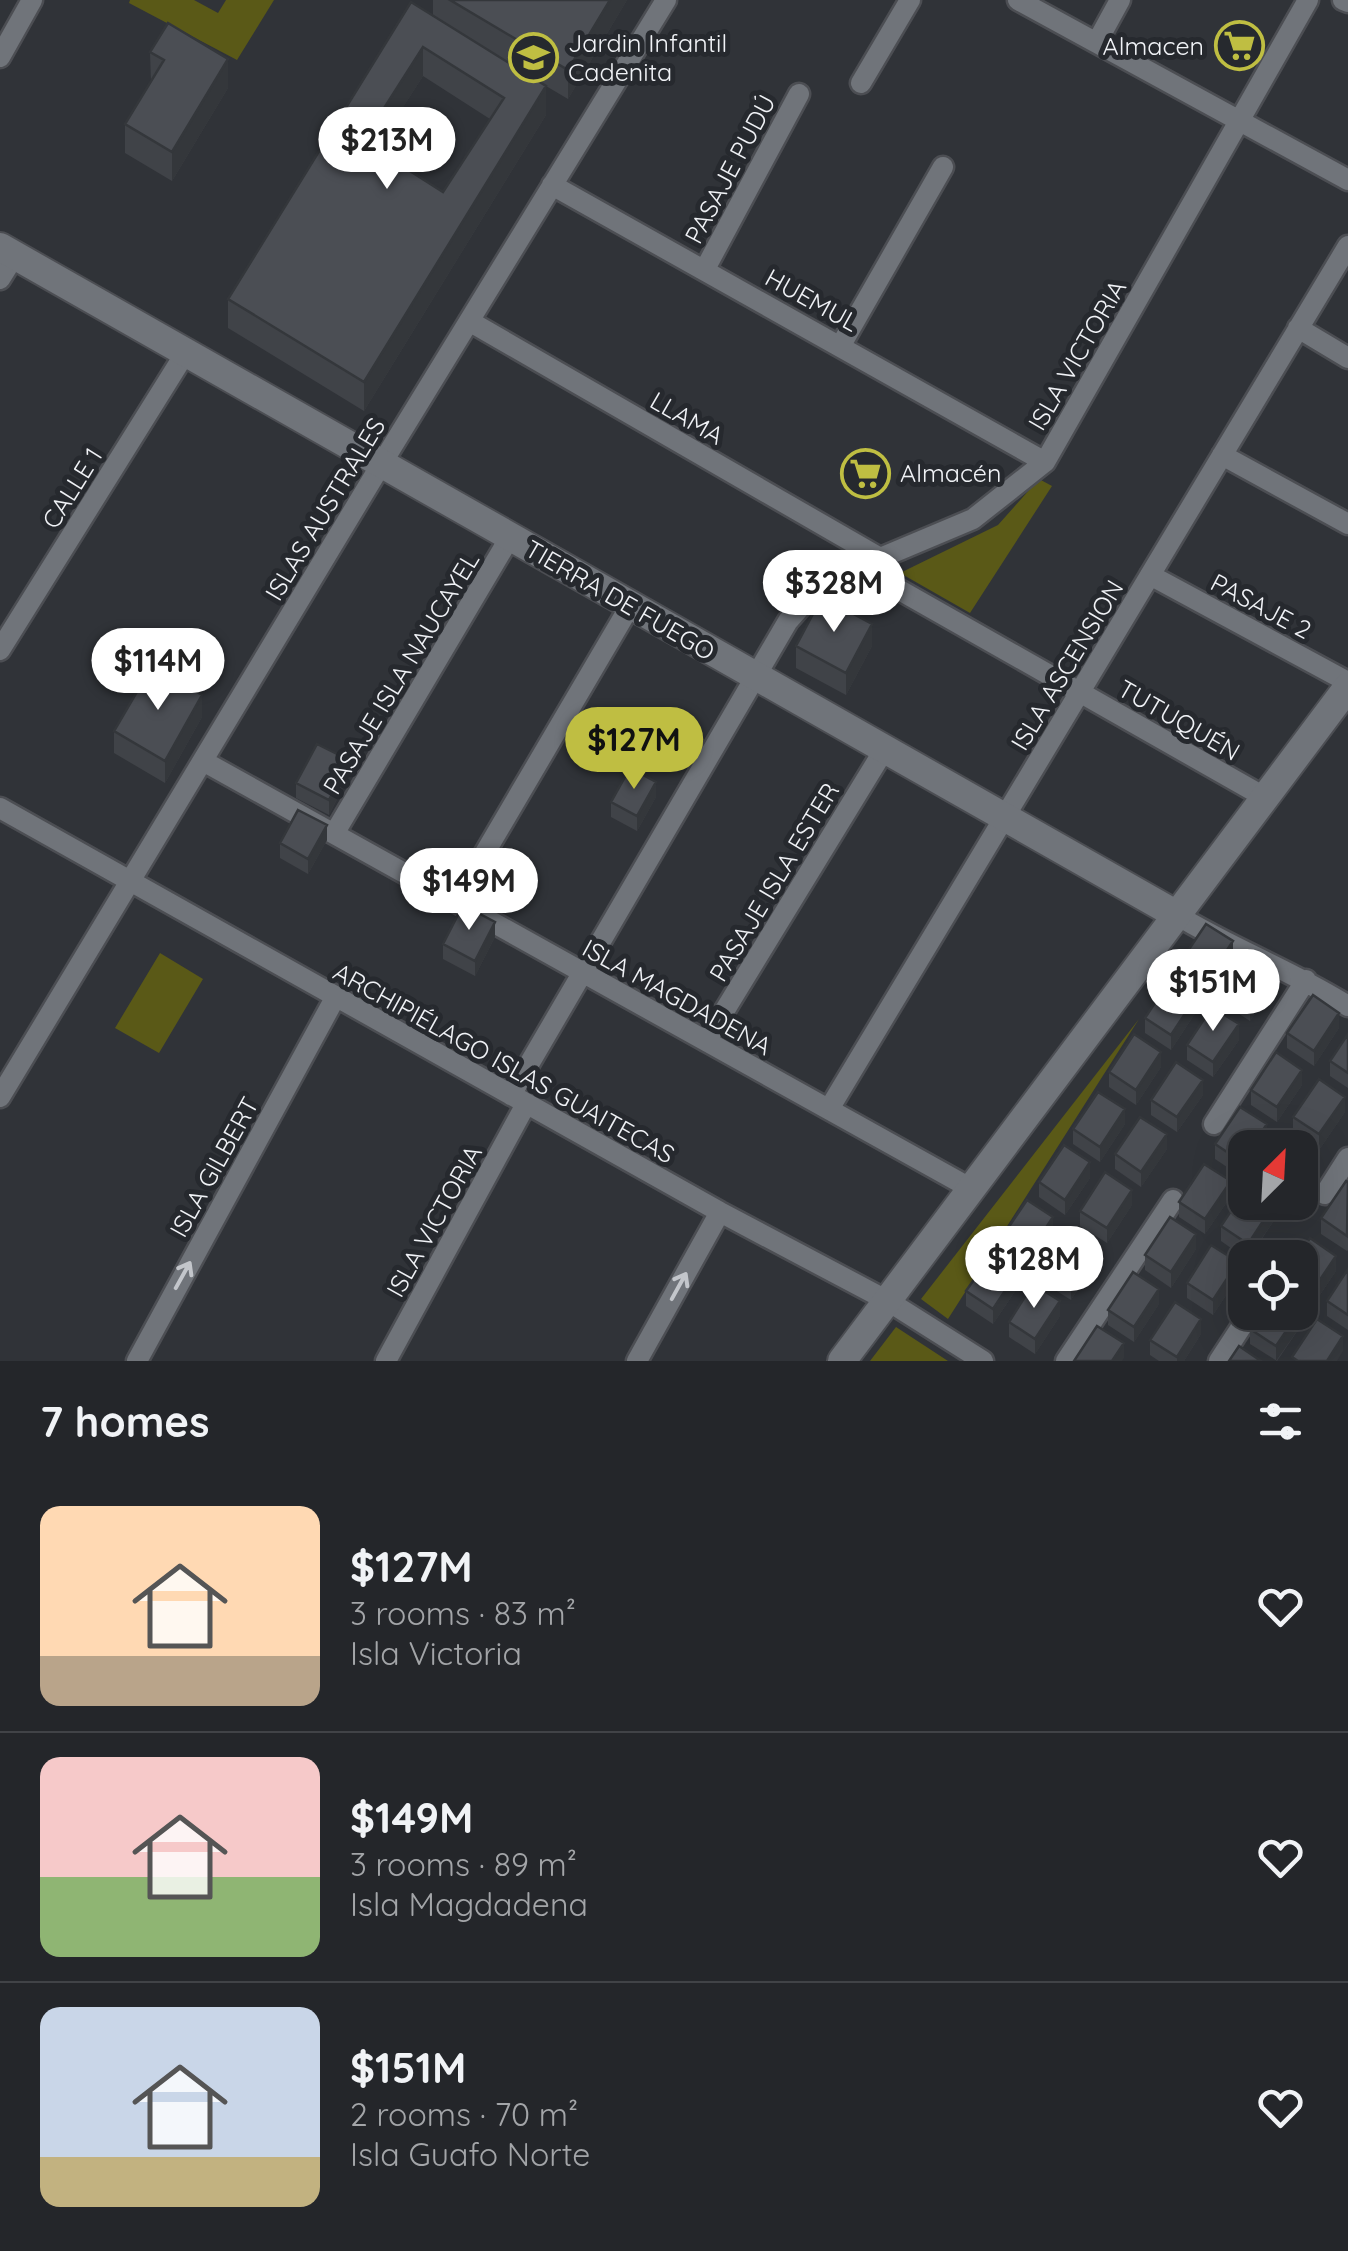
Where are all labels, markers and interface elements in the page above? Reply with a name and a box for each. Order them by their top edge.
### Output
supermarket icon: Almacen [1213,20,1265,72]
place label: Jardin Infantil Cadenita [568,27,727,87]
place label: Almacen [1103,30,1204,61]
school or university icon: Jardin Infantil Cadenita [507,31,559,83]
street label: PASAJE PUDÚ [677,89,782,249]
pin: $213M [317,107,457,192]
text: $213M [340,119,434,159]
street label: HUEMUL [760,261,864,338]
street label: ISLA VICTORIA [1021,274,1132,436]
street label: LLAMA [645,384,729,451]
street label: ISLAS AUSTRALES [258,412,391,606]
street label: CALLE 1 [35,442,108,534]
supermarket icon: Almacén [839,447,891,499]
place label: Almacén [900,457,1001,488]
street label: TIERRA DE FUEGO [520,533,721,666]
street label: PASAJE ISLA NAUCAYEL [316,546,485,799]
pin: $328M [764,550,904,635]
text: $328M [785,562,883,602]
street label: PASAJE 2 [1206,566,1317,645]
street label: ISLA ASCENSION [1004,574,1130,756]
pin: $114M [88,628,228,713]
text: $114M [113,640,203,680]
street label: TUTUQUÉN [1113,672,1246,767]
pin: $127M [564,707,704,792]
text: $127M [587,719,681,759]
street label: PASAJE ISLA ESTER [702,777,845,987]
pin: $149M [399,848,539,933]
text: $149M [422,860,516,900]
street label: ISLA MAGDADENA [577,932,777,1061]
pin: $151M [1143,949,1283,1034]
street label: ARCHIPIÉLAGO ISLAS GUAITECAS [328,956,680,1169]
text: $151M [1169,961,1257,1001]
street label: ISLA GILBERT [162,1091,265,1242]
north arrow [1228,1130,1318,1220]
map controls [1228,1130,1318,1330]
street label: ISLA VICTORIA [379,1139,488,1302]
pin: $128M [964,1226,1104,1311]
text: $128M [987,1238,1081,1278]
button: locate [1228,1240,1318,1330]
one-way arrow [174,1261,194,1291]
one-way arrow [669,1272,689,1302]
icon: filters [1253,1394,1308,1449]
text: 7 homes [40,1395,209,1448]
text: $127M [350,1540,473,1593]
icon: home [120,1546,240,1666]
icon: heart [1253,1579,1308,1634]
text: 3 rooms · 83 m² [350,1593,576,1633]
text: Isla Victoria [350,1633,522,1673]
text: $149M [350,1791,474,1844]
icon: home [120,1797,240,1917]
icon: heart [1253,1830,1308,1885]
text: 3 rooms · 89 m² [350,1844,577,1884]
text: Isla Magdadena [350,1884,588,1924]
text: $151M [350,2041,466,2094]
icon: home [120,2047,240,2167]
icon: heart [1253,2080,1308,2135]
text: 2 rooms · 70 m² [350,2094,578,2134]
text: Isla Guafo Norte [350,2134,590,2174]

